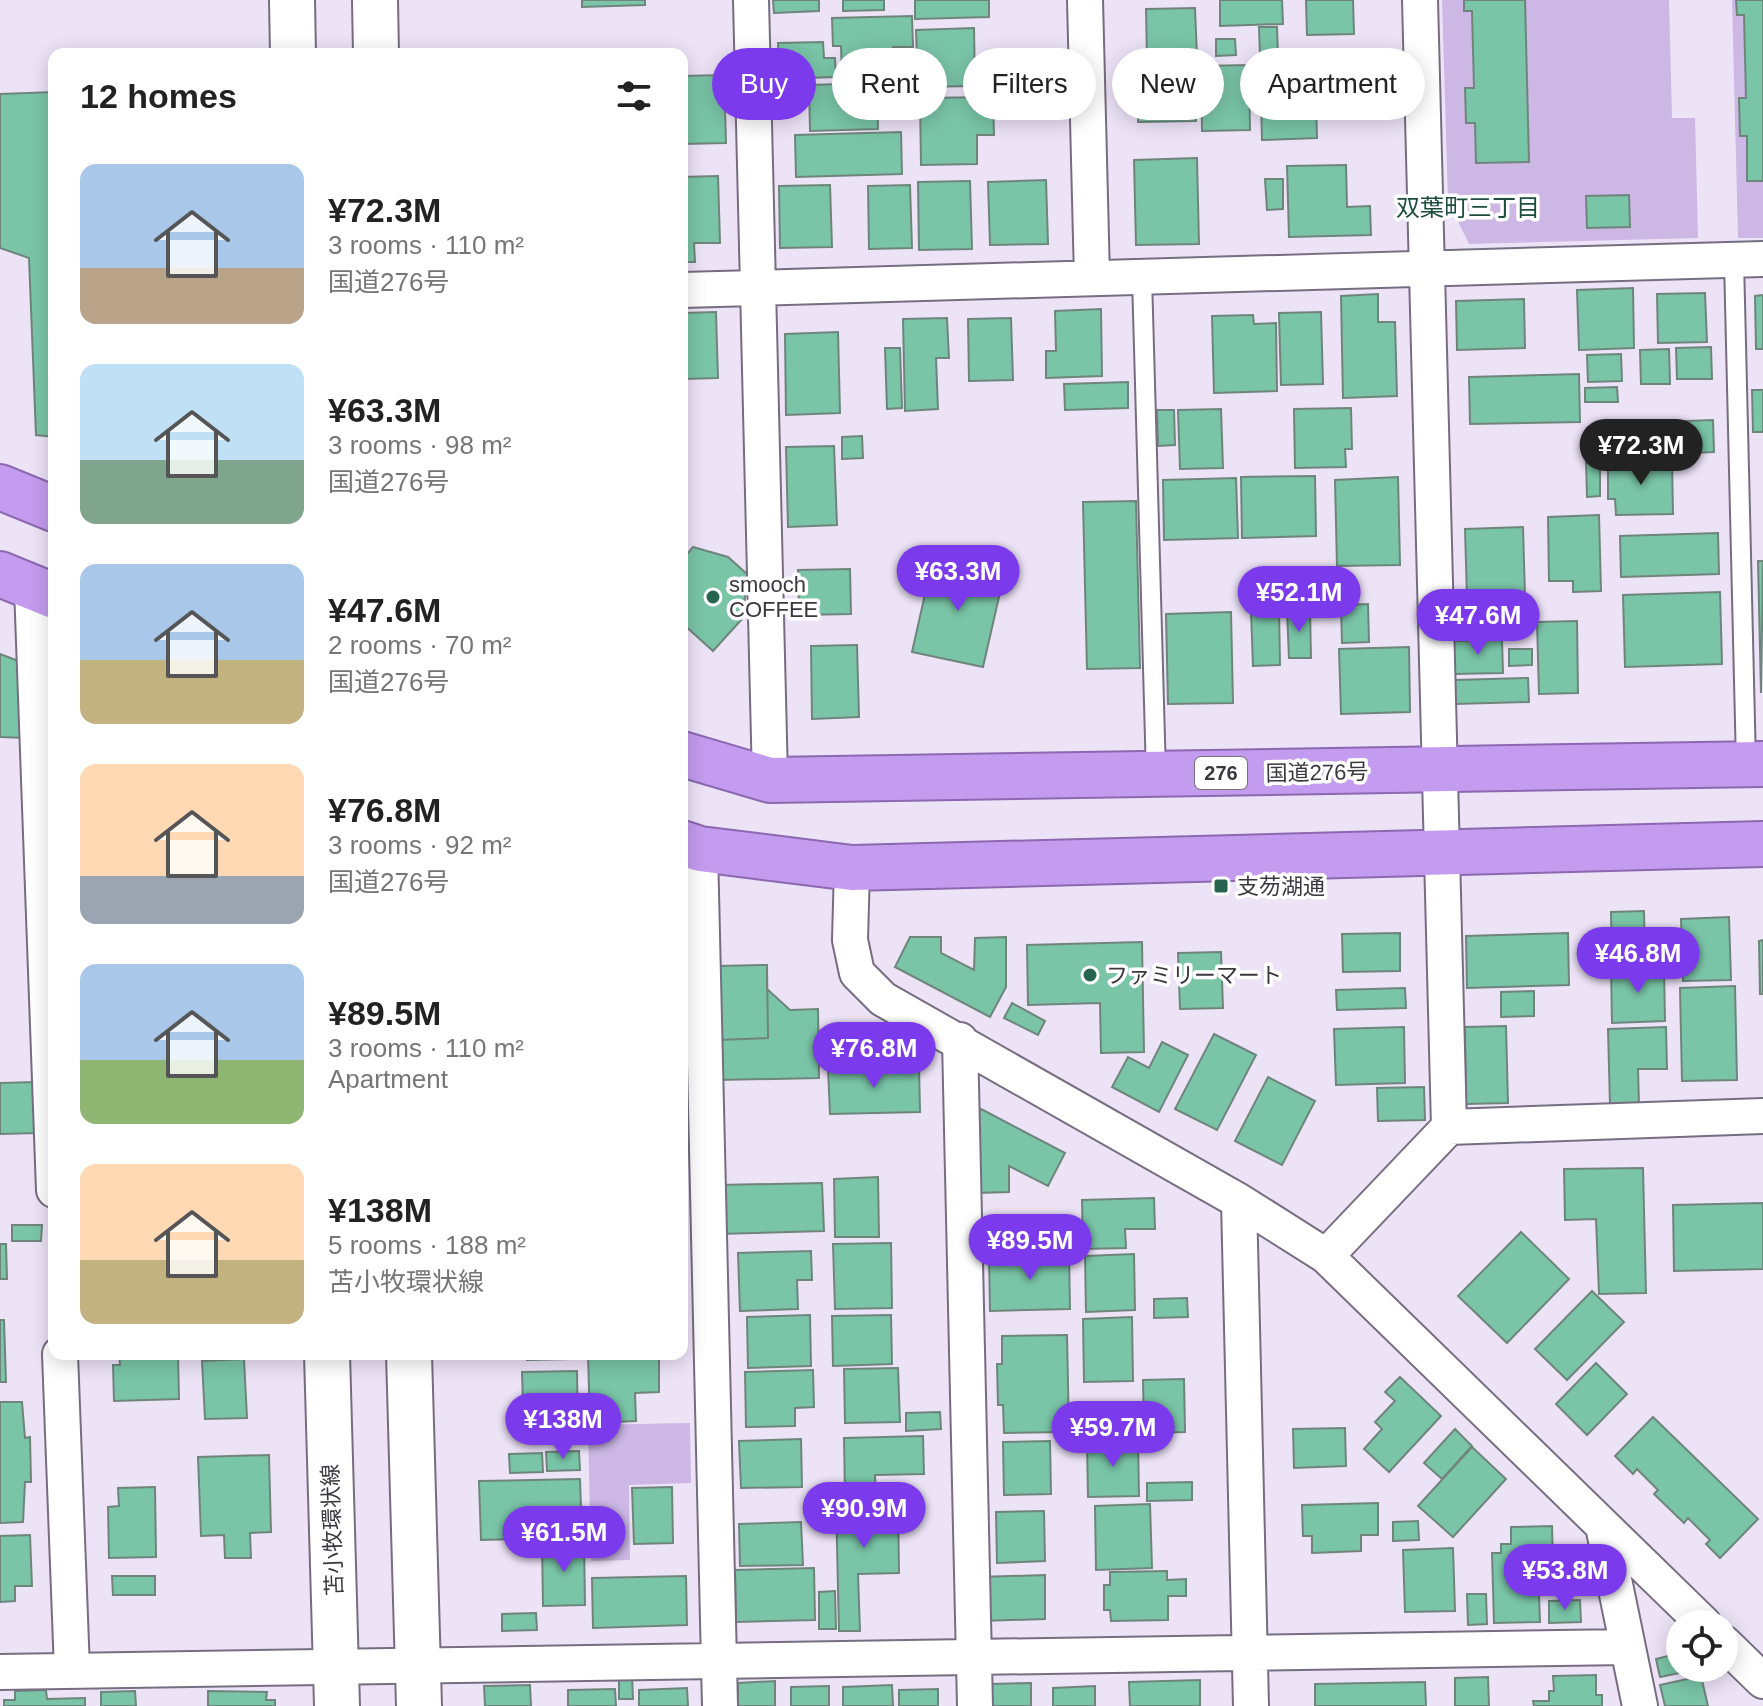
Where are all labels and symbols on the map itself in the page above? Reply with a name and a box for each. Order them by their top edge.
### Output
district label: 双葉町三丁目 [1396,194,1540,221]
pin: ¥72.3M [1576,419,1706,487]
pin: ¥63.3M [893,545,1023,613]
pin: ¥52.1M [1234,566,1364,634]
place label: smooch COFFEE [729,572,818,622]
marker: smooch COFFEE [704,588,722,606]
pin: ¥47.6M [1413,589,1543,657]
road number: 276 [1195,757,1247,789]
street label: 国道276号 [1265,759,1369,786]
place label: 支芴湖通 [1237,874,1325,899]
marker: 支芴湖通 [1212,877,1230,895]
pin: ¥46.8M [1573,927,1703,995]
place label: ファミリーマート [1106,963,1282,988]
marker: ファミリーマート [1081,966,1099,984]
pin: ¥76.8M [809,1022,939,1090]
pin: ¥89.5M [965,1214,1095,1282]
pin: ¥138M [507,1393,619,1461]
pin: ¥59.7M [1048,1401,1178,1469]
street label: 苫小牧環状線 [318,1464,347,1596]
pin: ¥90.9M [799,1482,929,1550]
pin: ¥61.5M [499,1506,629,1574]
pin: ¥53.8M [1500,1544,1630,1612]

